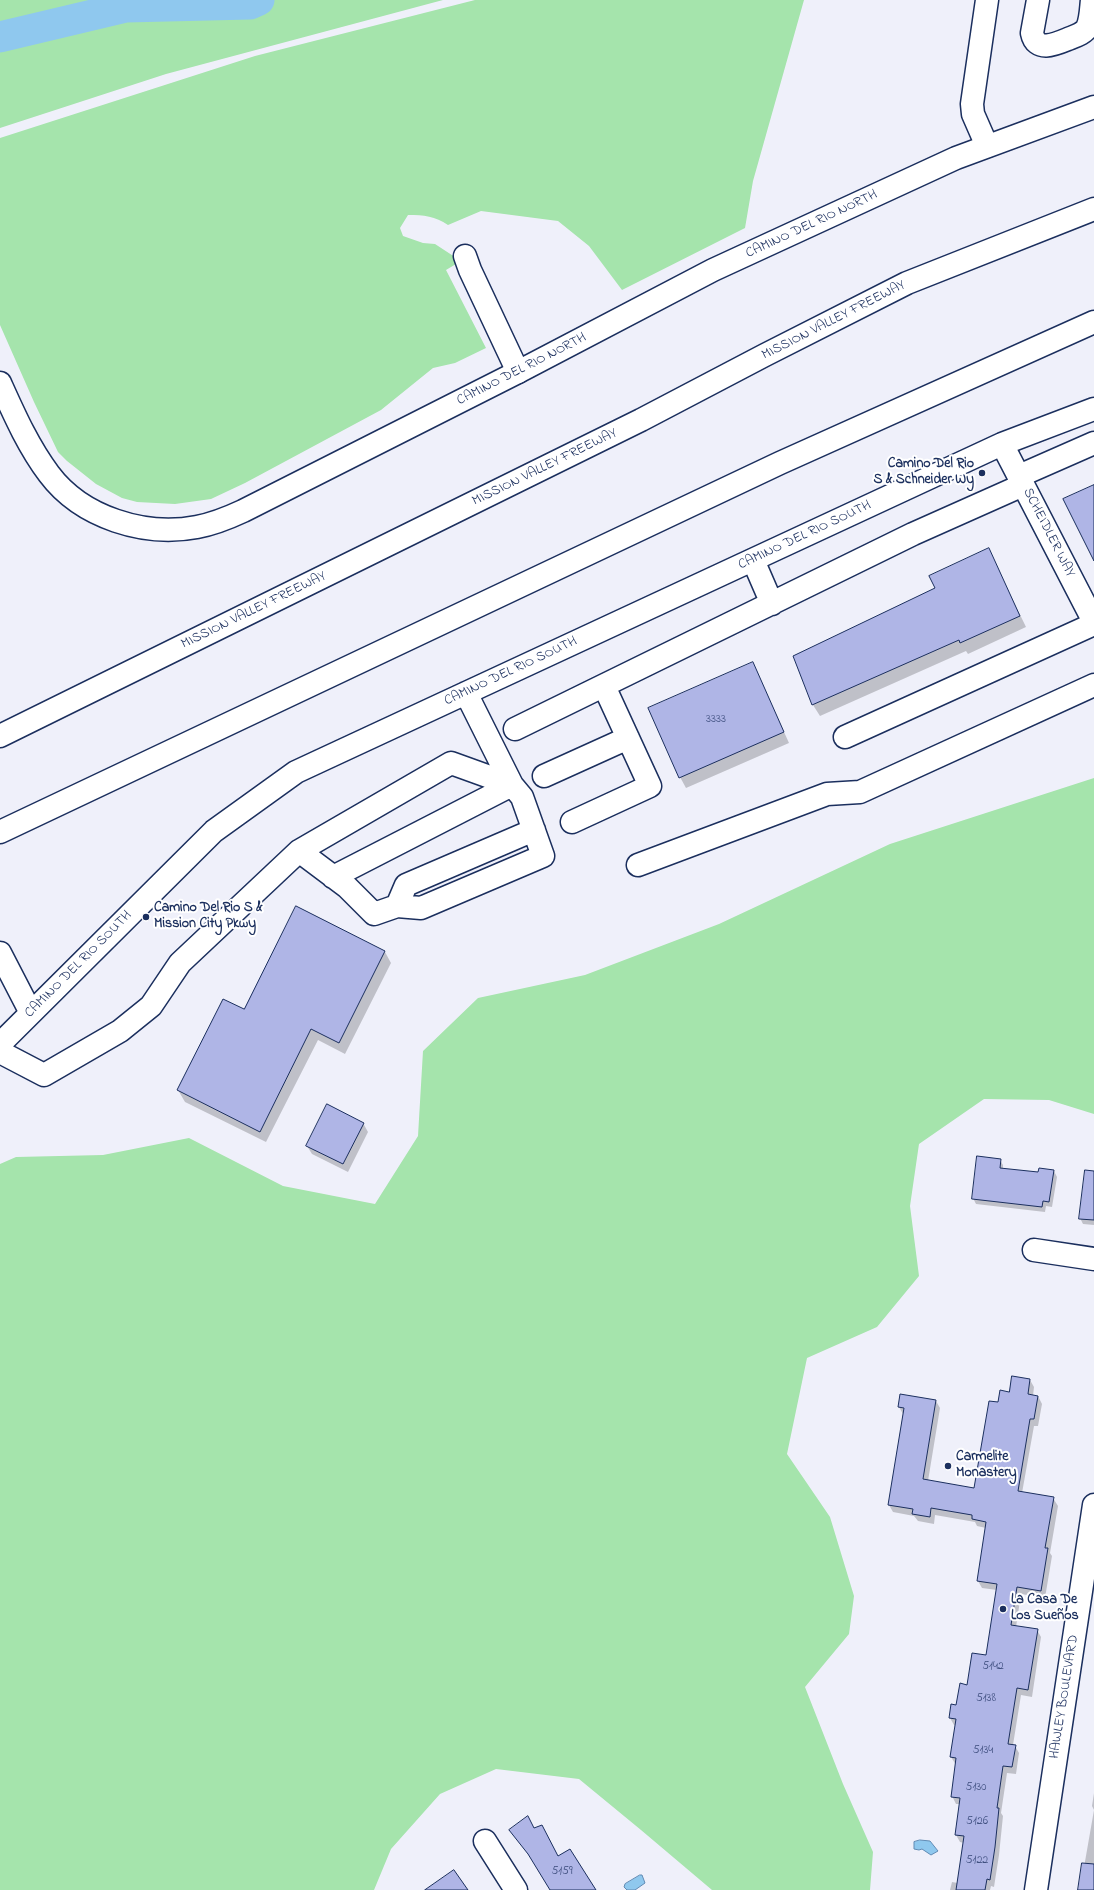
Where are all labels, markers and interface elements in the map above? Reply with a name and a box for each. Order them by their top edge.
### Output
street label: CAMINO DEL RIO NORTH [744,187,880,263]
street label: MISSION VALLEY FREEWAY [759,277,909,365]
street label: CAMINO DEL RIO NORTH [454,330,590,410]
street label: MISSION VALLEY FREEWAY [470,426,620,510]
place label: Camino Del Rio S & Schneider Wy [873,457,974,490]
marker: Camino Del Rio S & Schneider Wy [977,468,987,478]
street label: SCHEIDLER WAY [1018,486,1078,580]
street label: CAMINO DEL RIO SOUTH [736,498,874,574]
street label: MISSION VALLEY FREEWAY [179,569,329,653]
street label: CAMINO DEL RIO SOUTH [442,634,580,710]
house number: 3333 [706,713,726,727]
place label: Camino Del Rio S & Mission City Pkwy [154,901,263,934]
street label: CAMINO DEL RIO SOUTH [22,908,136,1022]
marker: Camino Del Rio S & Mission City Pkwy [141,912,151,922]
place label: Carmelite Monastery [956,1450,1016,1482]
marker: Carmelite Monastery [943,1461,953,1471]
place label: La Casa De Los Sueños [1011,1593,1079,1626]
marker: La Casa De Los Sueños [998,1604,1008,1614]
street label: HAWLEY BOULEVARD [1047,1634,1083,1760]
house number: 5142 [982,1660,1004,1674]
house number: 5138 [976,1692,996,1706]
house number: 5134 [973,1744,993,1758]
house number: 5130 [966,1781,986,1795]
house number: 5126 [966,1815,988,1829]
house number: 5122 [966,1854,988,1868]
house number: 5159 [551,1865,573,1879]

